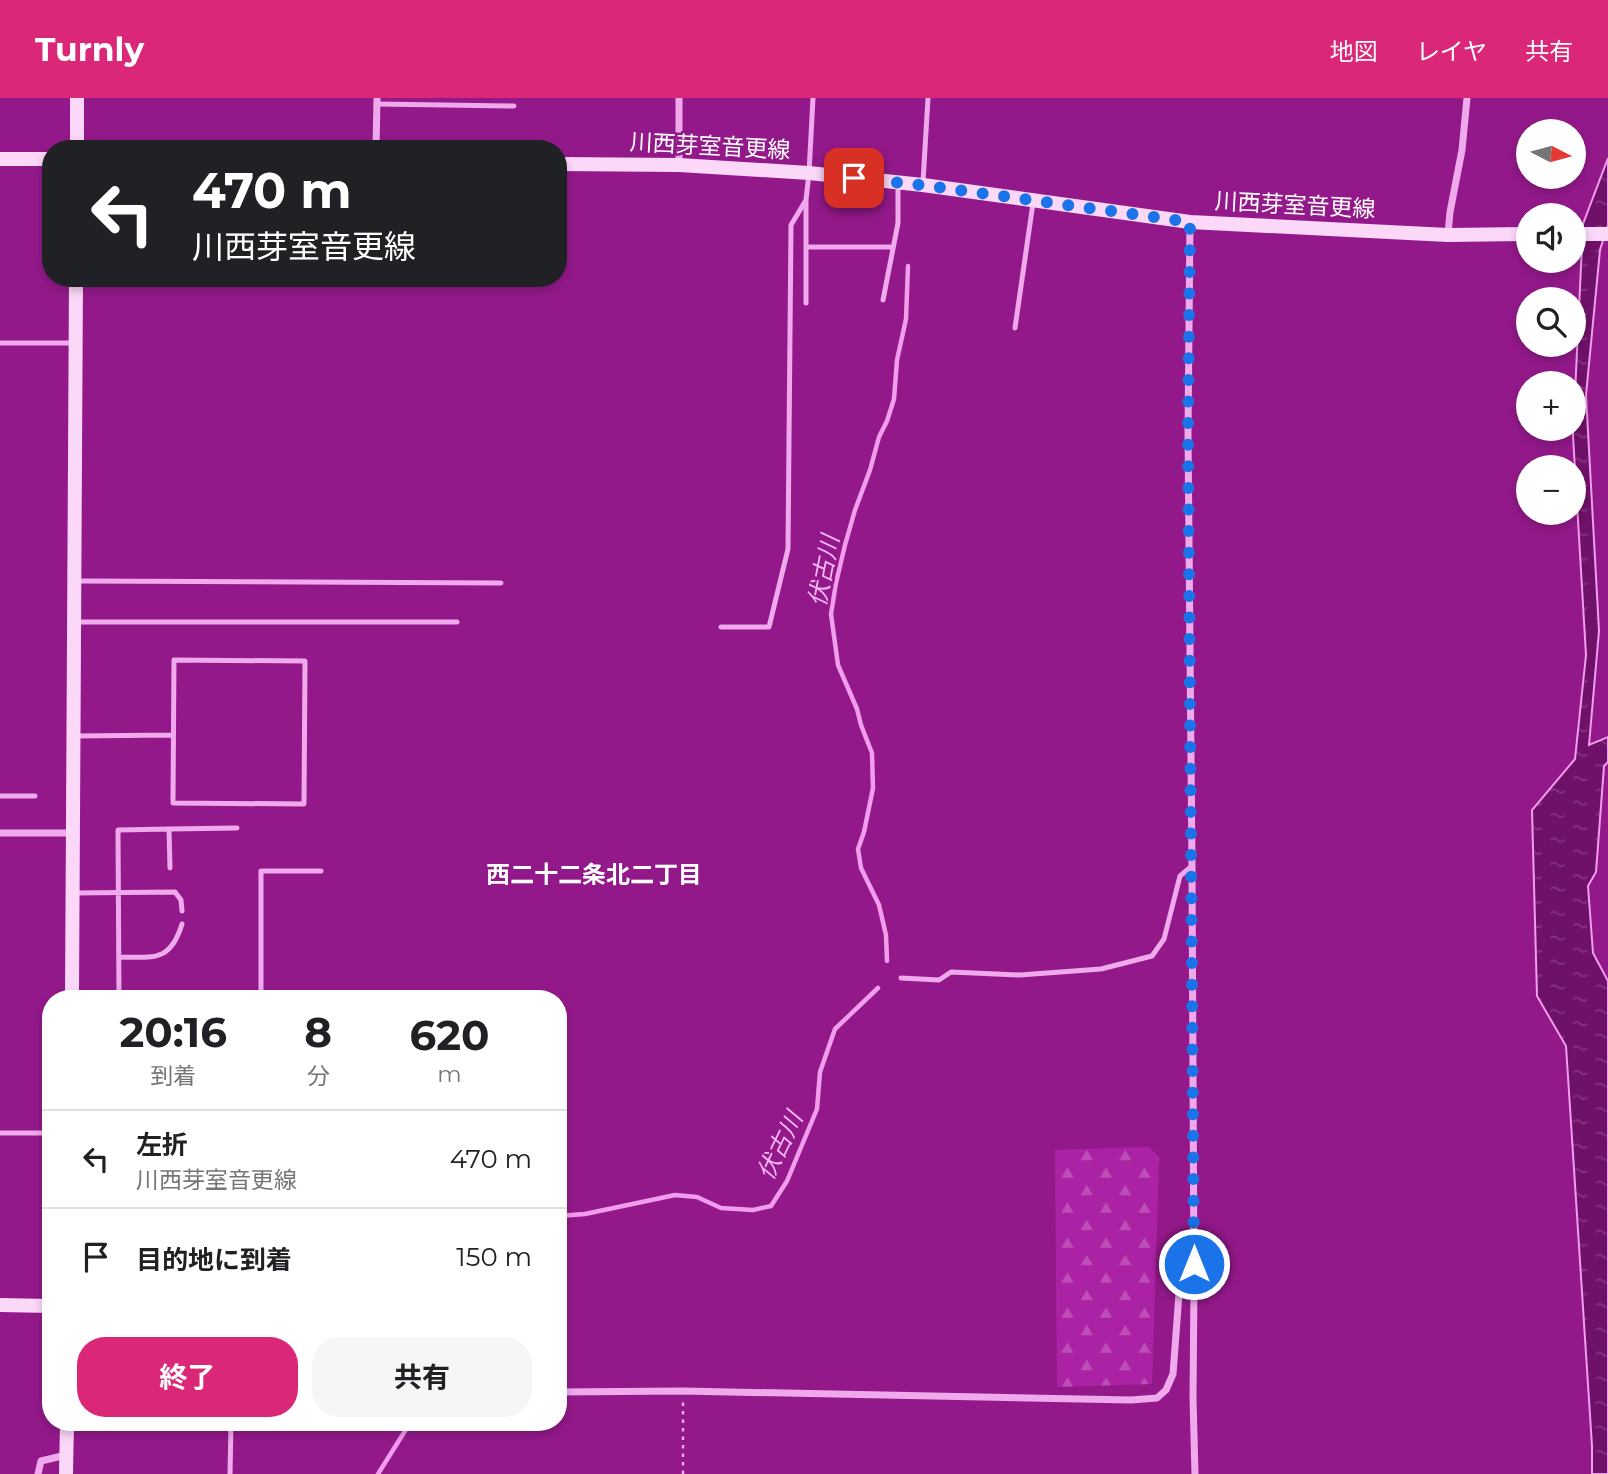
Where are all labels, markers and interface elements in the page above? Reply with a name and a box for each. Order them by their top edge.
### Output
text: Turnly [35,29,144,69]
text: 地図 [1330,37,1378,66]
text: レイヤ [1416,37,1487,66]
text: 共有 [1525,37,1573,66]
north arrow [1516,119,1586,189]
map controls [1516,119,1586,525]
street label: 川西芽室音更線 [629,128,791,164]
pin [824,148,884,208]
icon: arrive [835,159,873,197]
text: 470 m [192,161,352,220]
icon: left [77,168,168,259]
street label: 川西芽室音更線 [1214,187,1376,223]
button: sound [1516,203,1586,273]
text: 川西芽室音更線 [192,227,416,266]
button: search [1516,287,1586,357]
button: + [1516,371,1586,441]
button: − [1516,455,1586,525]
water label: 伏古川 [802,530,845,609]
district label: 西二十二条北二丁目 [486,860,702,889]
text: 20:16 [119,1006,227,1058]
text: 8 [304,1006,332,1058]
text: 620 [409,1009,490,1061]
text: m [437,1060,462,1088]
text: 到着 [150,1062,196,1090]
text: 分 [307,1062,330,1090]
water label: 伏古川 [751,1104,810,1184]
text: 左折 [136,1129,188,1161]
icon: left [77,1140,115,1178]
text: 470 m [450,1143,532,1175]
text: 川西芽室音更線 [136,1166,297,1194]
position arrow [1157,1227,1231,1301]
icon: arrive [77,1238,115,1276]
text: 150 m [456,1241,532,1273]
text: 目的地に到着 [136,1244,292,1276]
button: 終了 [77,1337,298,1417]
button: 共有 [312,1337,532,1417]

